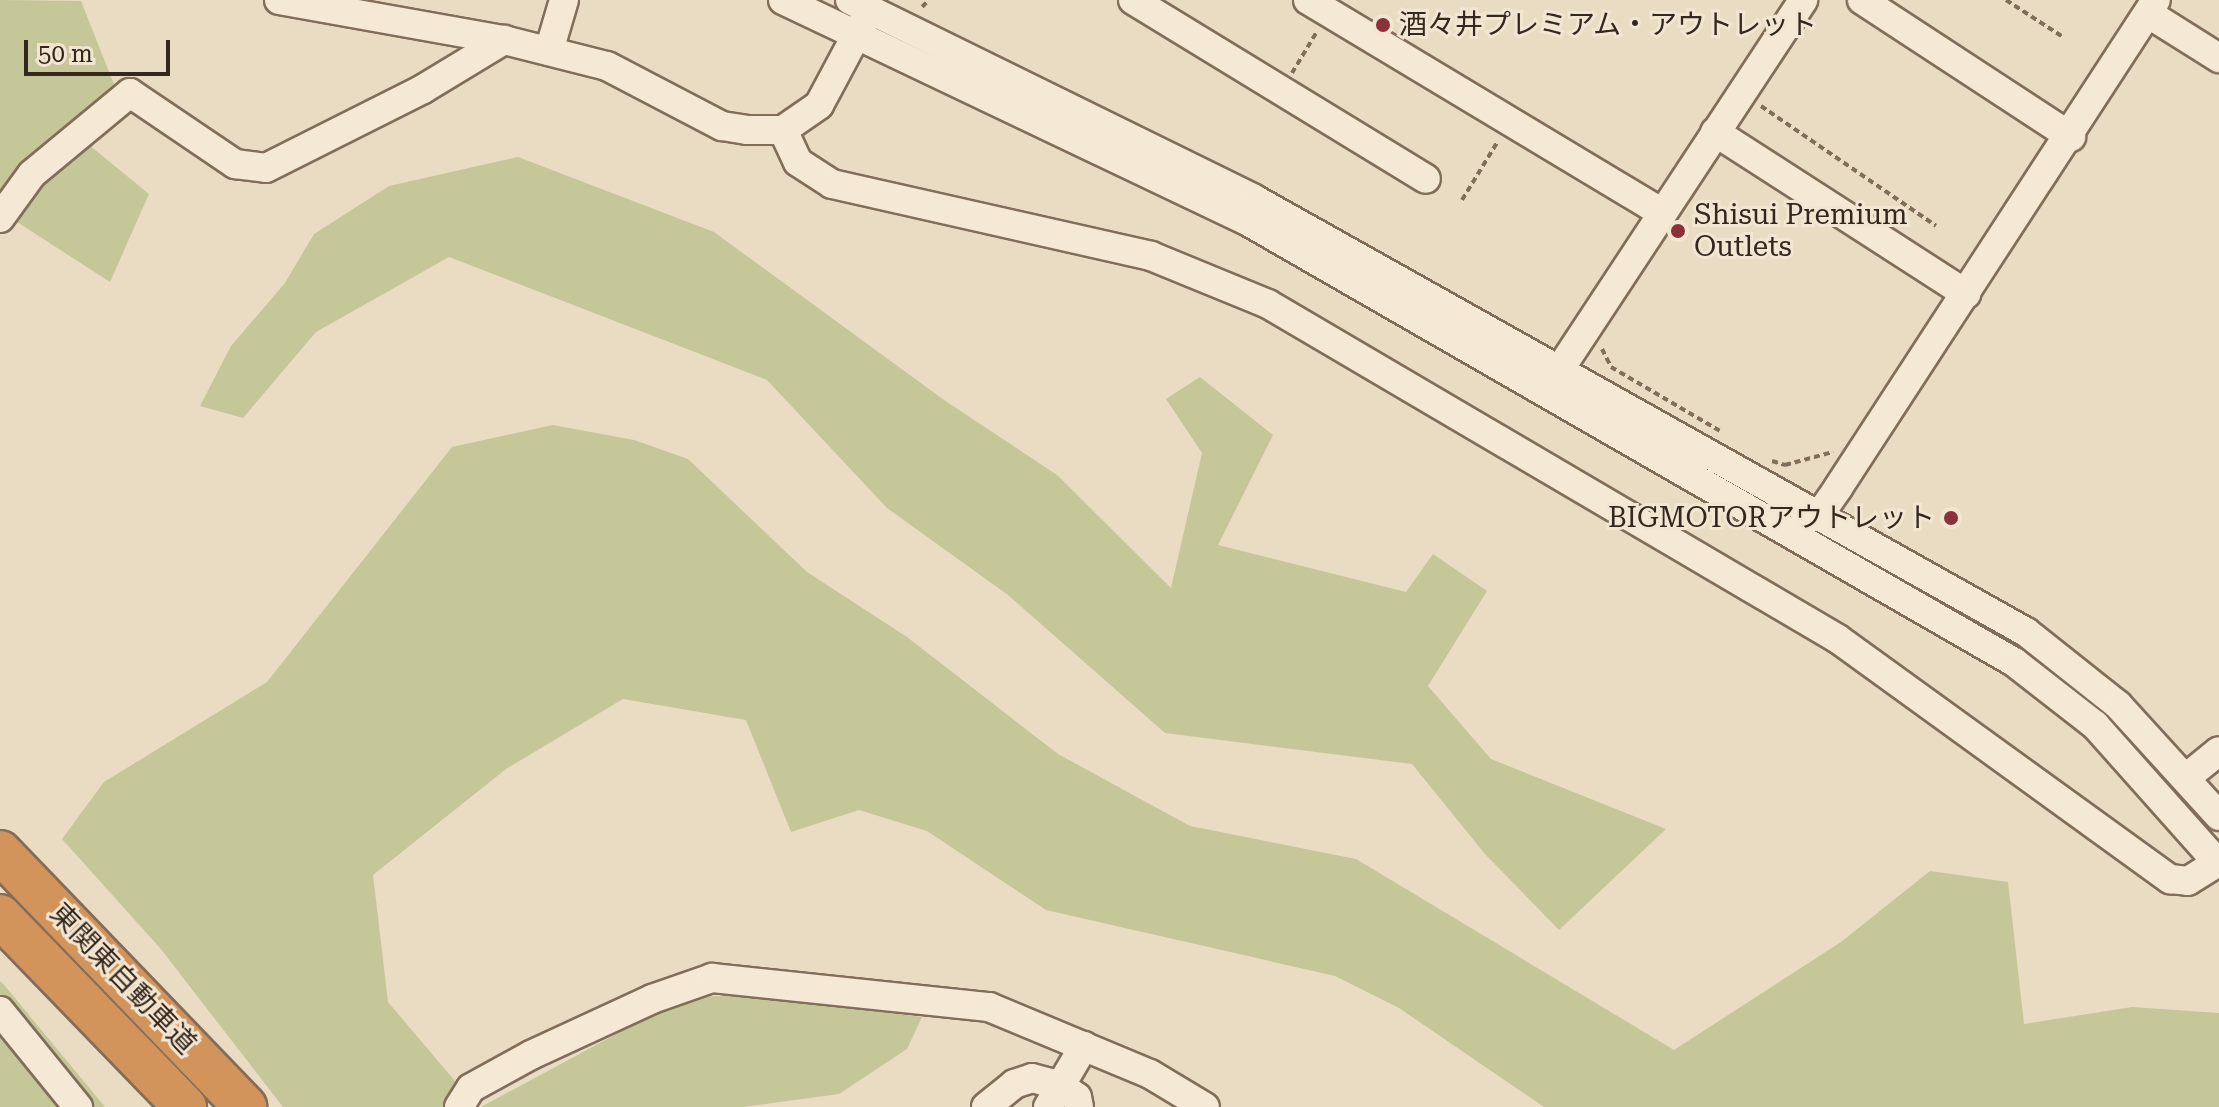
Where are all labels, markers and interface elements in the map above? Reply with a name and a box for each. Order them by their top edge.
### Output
place label: 酒々井プレミアム・アウトレット [1399,8,1819,42]
marker: 酒々井プレミアム・アウトレット [1374,16,1392,34]
scale bar [28,24,174,74]
text: 50 m [38,40,93,68]
place label: Shisui Premium Outlets [1694,198,1907,264]
marker: Shisui Premium Outlets [1669,222,1687,240]
place label: BIGMOTORアウトレット [1608,501,1935,535]
marker: BIGMOTORアウトレット [1942,509,1960,527]
street label: 東関東自動車道 [43,897,203,1061]

